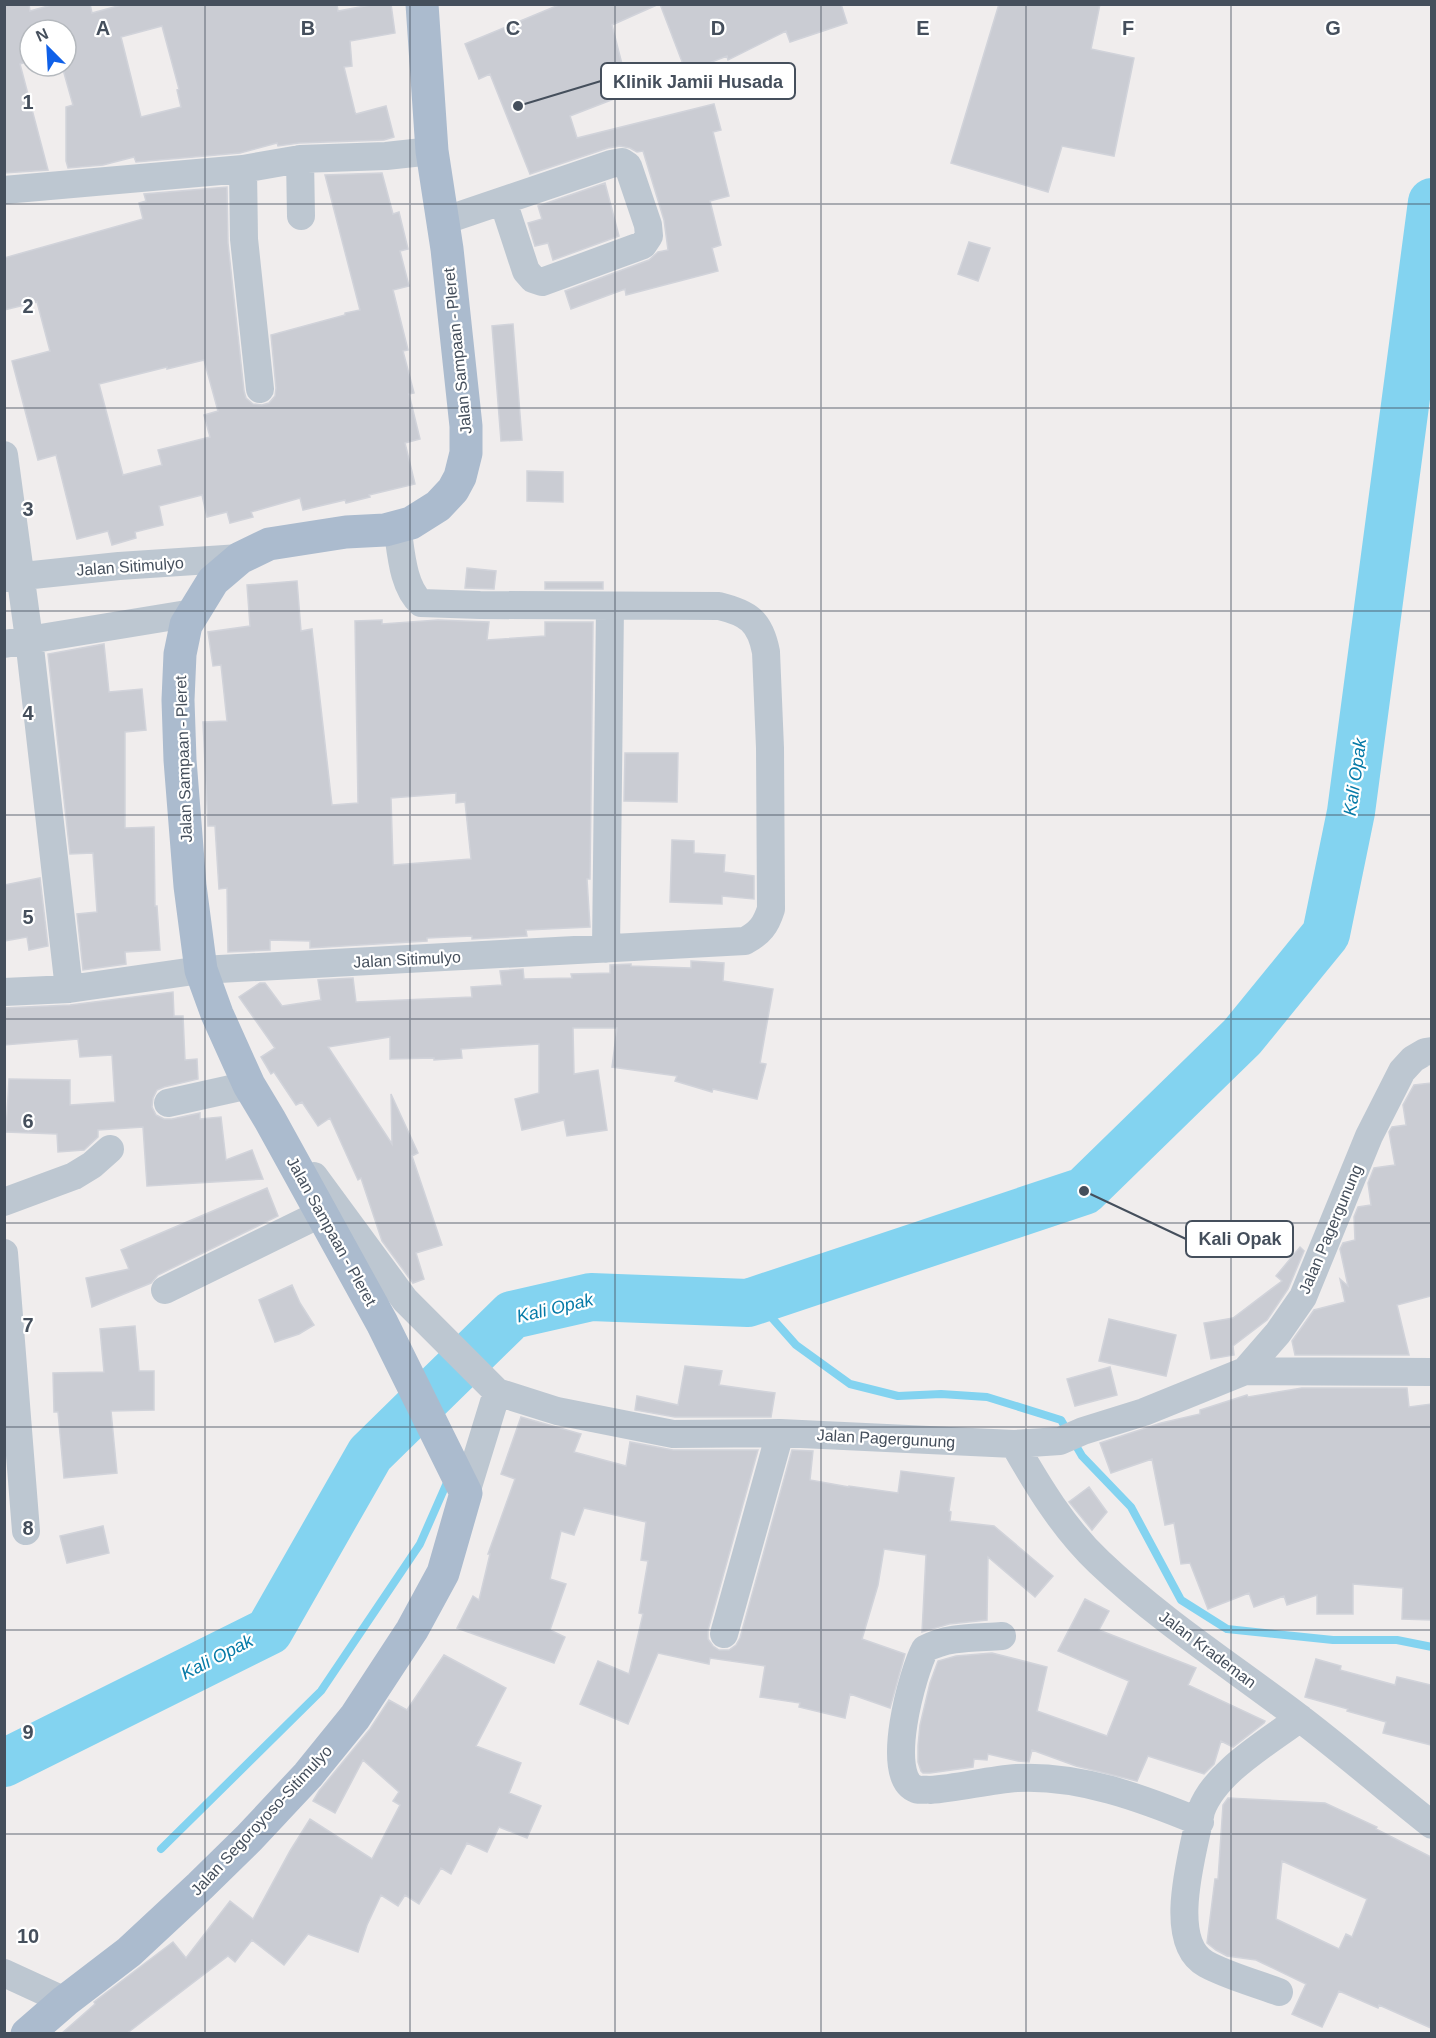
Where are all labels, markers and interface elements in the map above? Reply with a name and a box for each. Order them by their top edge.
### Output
text: A [96,17,110,39]
text: B [301,17,315,39]
text: C [506,17,520,39]
text: D [711,17,725,39]
text: E [916,17,930,39]
text: F [1122,17,1134,39]
text: G [1325,17,1341,39]
north arrow [18,18,78,78]
text: N [33,25,51,45]
callout: Klinik Jamii Husada [601,63,795,99]
text: Klinik Jamii Husada [613,72,784,92]
text: 1 [22,91,34,113]
street label: Jalan Sampaan - Pleret [440,266,475,435]
text: 2 [22,295,34,317]
text: 3 [22,498,34,520]
street label: Jalan Sitimulyo [76,554,184,579]
street label: Jalan Sampaan - Pleret [172,675,195,843]
text: 4 [22,702,34,724]
water label: Kali Opak [1340,736,1370,817]
text: 5 [22,906,34,928]
street label: Jalan Sitimulyo [353,948,461,971]
text: 6 [22,1110,34,1132]
street label: Jalan Sampaan - Pleret [284,1154,380,1309]
street label: Jalan Pagergunung [1296,1162,1365,1296]
callout: Kali Opak [1186,1221,1293,1257]
text: Kali Opak [1198,1229,1283,1249]
water label: Kali Opak [515,1289,596,1327]
text: 7 [22,1314,34,1336]
street label: Jalan Pagergunung [816,1426,956,1451]
text: 8 [22,1517,34,1539]
street label: Jalan Krademan [1156,1608,1259,1691]
water label: Kali Opak [178,1630,257,1684]
text: 9 [22,1721,34,1743]
street label: Jalan Segoroyoso-Sitimulyo [188,1742,335,1899]
text: 10 [17,1925,39,1947]

